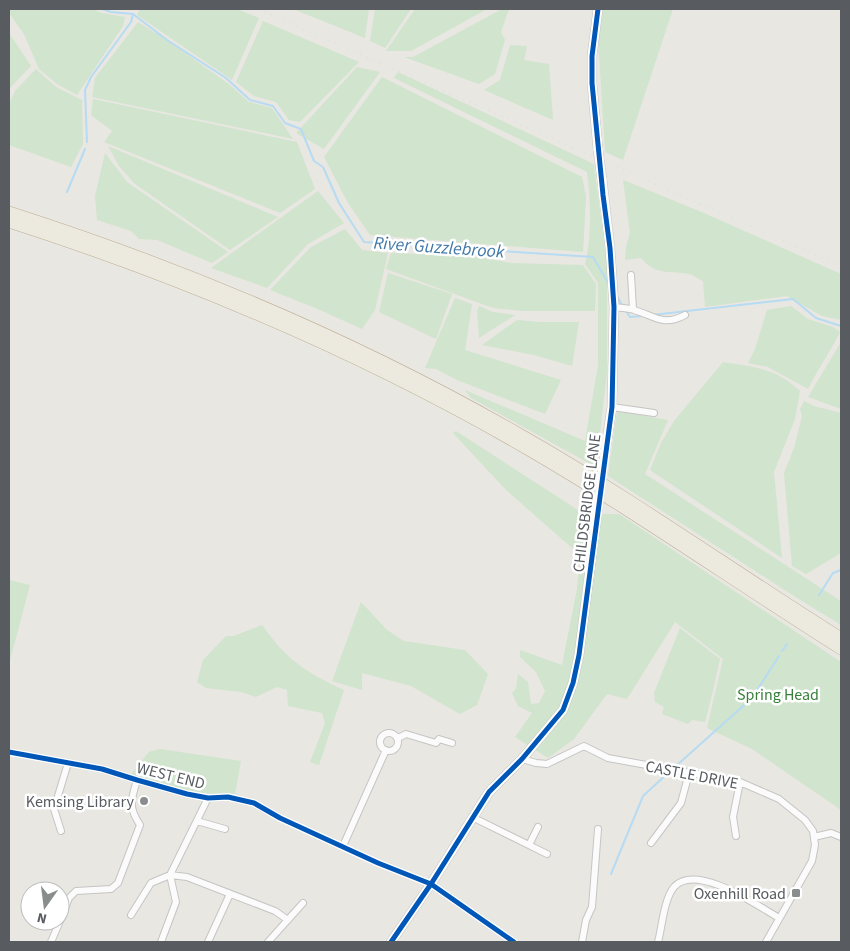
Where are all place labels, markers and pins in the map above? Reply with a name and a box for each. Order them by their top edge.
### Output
place label: Kemsing Library [26,791,135,813]
marker: Kemsing Library [138,795,150,807]
place label: Oxenhill Road [694,883,786,905]
marker: Oxenhill Road [790,887,802,899]

